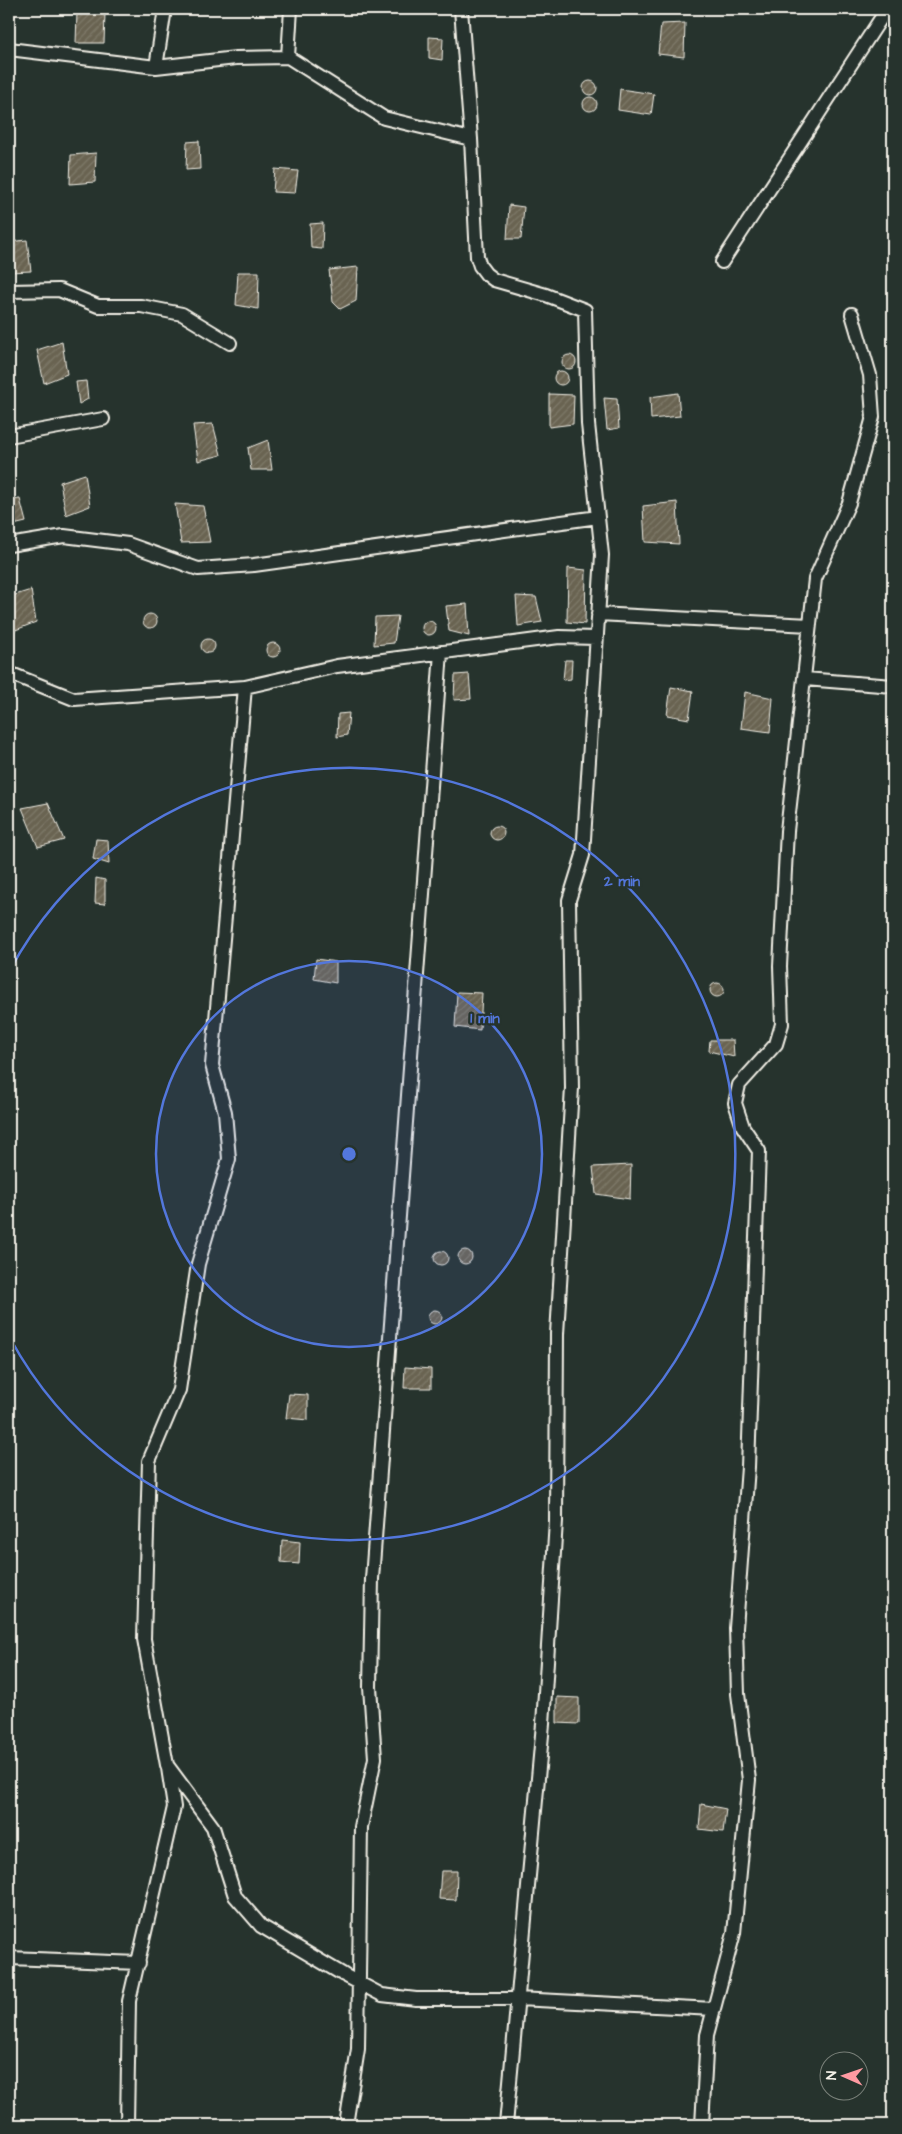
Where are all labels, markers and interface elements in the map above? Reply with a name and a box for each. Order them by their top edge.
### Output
text: 2 min [603,871,641,892]
text: 1 min [470,1008,500,1029]
centre of rings [340,1145,358,1163]
north arrow [820,2052,870,2102]
text: N [822,2071,842,2080]

